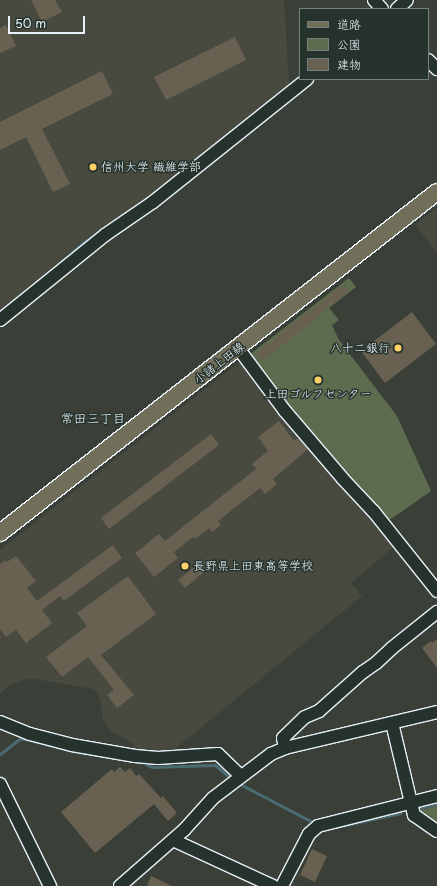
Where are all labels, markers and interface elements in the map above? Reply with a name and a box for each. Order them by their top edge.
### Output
scale bar [10,8,87,34]
legend [299,8,429,80]
text: 50 m [15,14,46,32]
text: 道路 [337,15,361,33]
text: 公園 [337,35,361,53]
text: 建物 [337,55,361,73]
place label: 信州大学 繊維学部 [101,160,201,174]
marker: 信州大学 繊維学部 [88,162,98,172]
street label: 小諸上田線 [191,339,247,387]
place label: 八十二銀行 [330,341,390,355]
marker: 八十二銀行 [393,343,403,353]
marker: 上田ゴルフセンター [313,375,323,385]
place label: 上田ゴルフセンター [264,387,372,401]
district label: 常田三丁目 [61,410,125,426]
place label: 長野県上田東高等学校 [193,559,313,573]
marker: 長野県上田東高等学校 [180,561,190,571]

